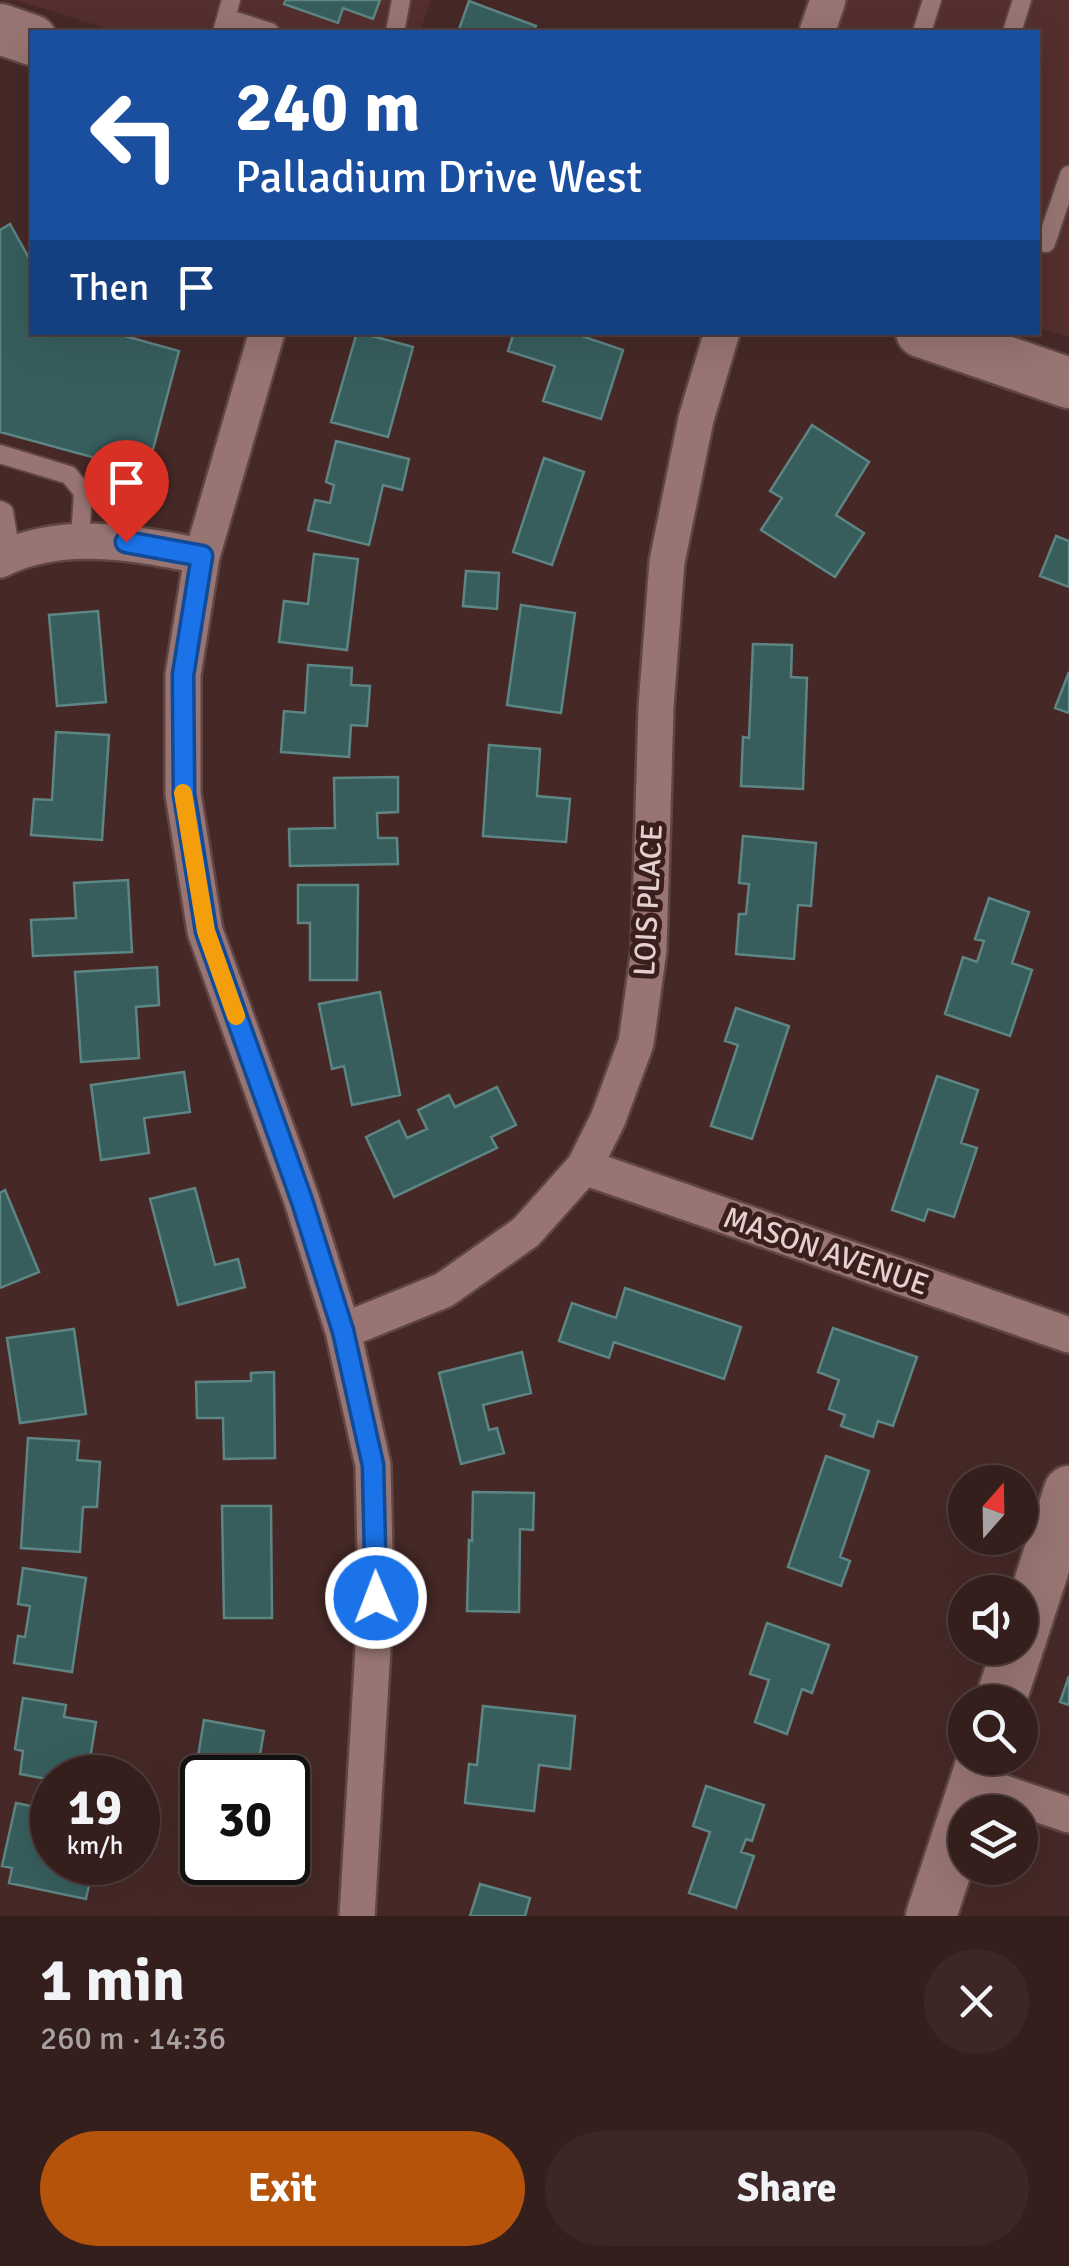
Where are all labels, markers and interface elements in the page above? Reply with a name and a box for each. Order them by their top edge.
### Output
text: 240 m [235,64,420,150]
icon: left [70,70,200,200]
text: Palladium Drive West [235,150,642,205]
icon: arrive [169,260,224,315]
text: Then [70,264,149,311]
pin [84,440,169,543]
icon: arrive [99,455,154,510]
street label: LOIS PLACE [626,823,671,977]
street label: MASON AVENUE [718,1199,933,1304]
north arrow [948,1465,1038,1555]
map controls [948,1465,1038,1885]
position arrow [324,1546,428,1650]
button: sound [948,1575,1038,1665]
button: search [948,1685,1038,1775]
speed limit sign: 30 [180,1755,310,1885]
text: 19 [68,1777,122,1839]
button: layers [948,1795,1038,1885]
text: km/h [67,1830,123,1861]
text: 1 min [40,1944,185,2018]
button: close [924,1949,1029,2054]
text: 260 m · 14:36 [40,2019,226,2058]
button: Exit [40,2131,525,2246]
button: Share [545,2131,1029,2246]

